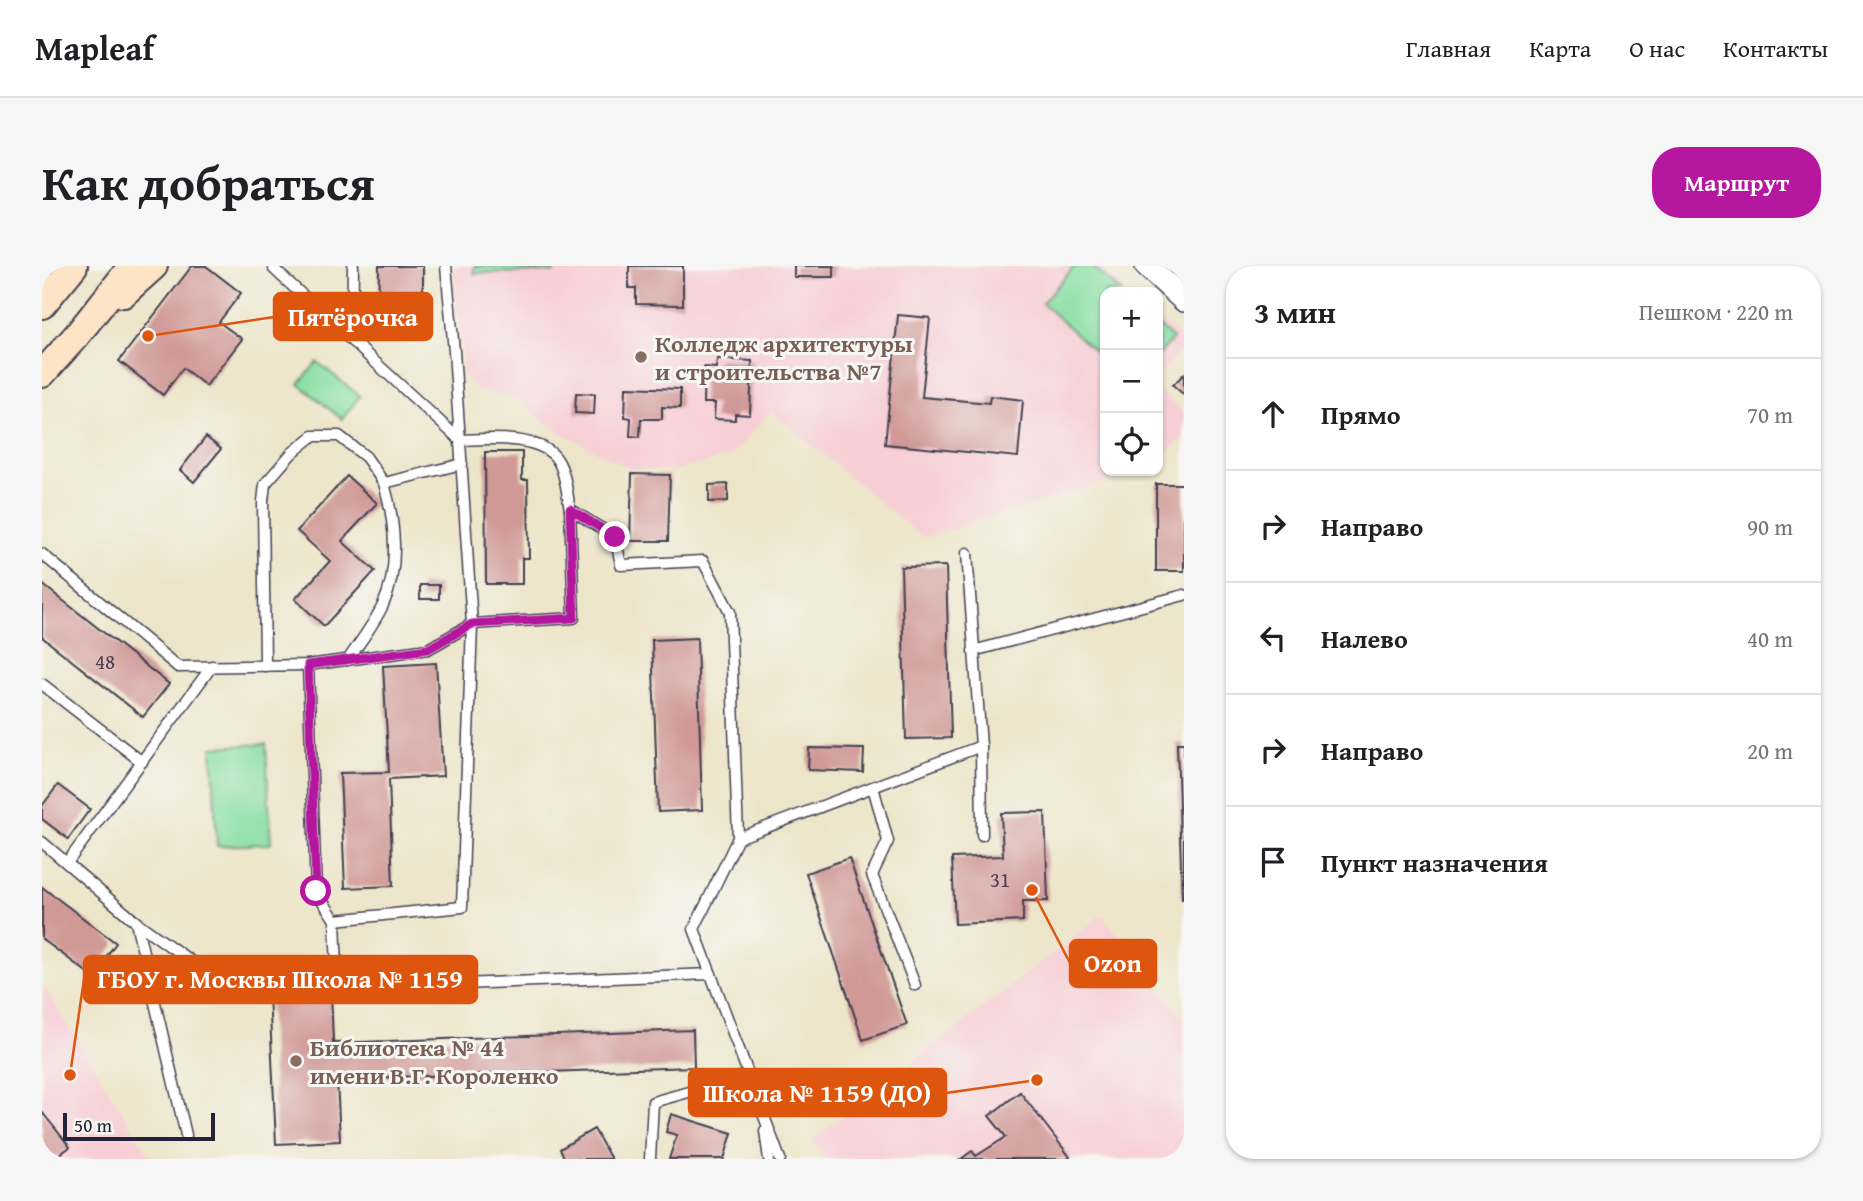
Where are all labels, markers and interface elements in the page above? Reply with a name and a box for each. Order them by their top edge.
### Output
text: Mapleaf [35,24,154,72]
text: Главная [1406,31,1491,66]
text: Карта [1529,31,1591,66]
text: О нас [1629,31,1685,66]
text: Контакты [1723,31,1828,66]
text: Как добраться [42,146,375,218]
button: Маршрут [1652,147,1821,218]
map controls [1100,287,1163,476]
button: + [1100,287,1163,350]
text: 3 мин [1254,290,1336,334]
callout: Пятёрочка [274,293,432,340]
text: Пешком · 220 m [1639,295,1793,328]
text: Пятёрочка [288,297,419,336]
place label: Колледж архитектуры и строительства №7 [655,326,913,389]
marker: Колледж архитектуры и строительства №7 [633,349,649,365]
button: − [1100,350,1163,413]
icon: ahead [1254,395,1292,433]
text: Прямо [1321,395,1401,434]
text: 70 m [1747,398,1793,431]
button: locate [1100,413,1163,476]
icon: right [1254,507,1292,545]
text: Направо [1321,507,1423,546]
text: 90 m [1747,510,1793,543]
route end [599,521,630,552]
icon: left [1254,619,1292,657]
text: Налево [1321,619,1408,658]
text: 40 m [1747,622,1793,655]
house number: 48 [95,646,115,677]
icon: right [1254,731,1292,769]
text: Направо [1321,731,1423,770]
text: 20 m [1747,734,1793,767]
icon: arrive [1254,843,1292,881]
text: Пункт назначения [1321,843,1548,882]
house number: 31 [990,864,1010,895]
route start [300,875,331,906]
callout: Ozon [1070,940,1156,987]
text: Ozon [1084,943,1143,982]
callout: ГБОУ г. Москвы Школа № 1159 [84,956,477,1003]
text: ГБОУ г. Москвы Школа № 1159 [97,959,463,998]
place label: Библиотека № 44 имени В.Г. Короленко [310,1030,559,1093]
marker: Библиотека № 44 имени В.Г. Короленко [288,1053,304,1069]
callout: Школа № 1159 (ДО) [689,1069,946,1116]
text: Школа № 1159 (ДО) [703,1073,931,1112]
scale bar [63,1110,215,1142]
text: 50 m [74,1111,112,1139]

